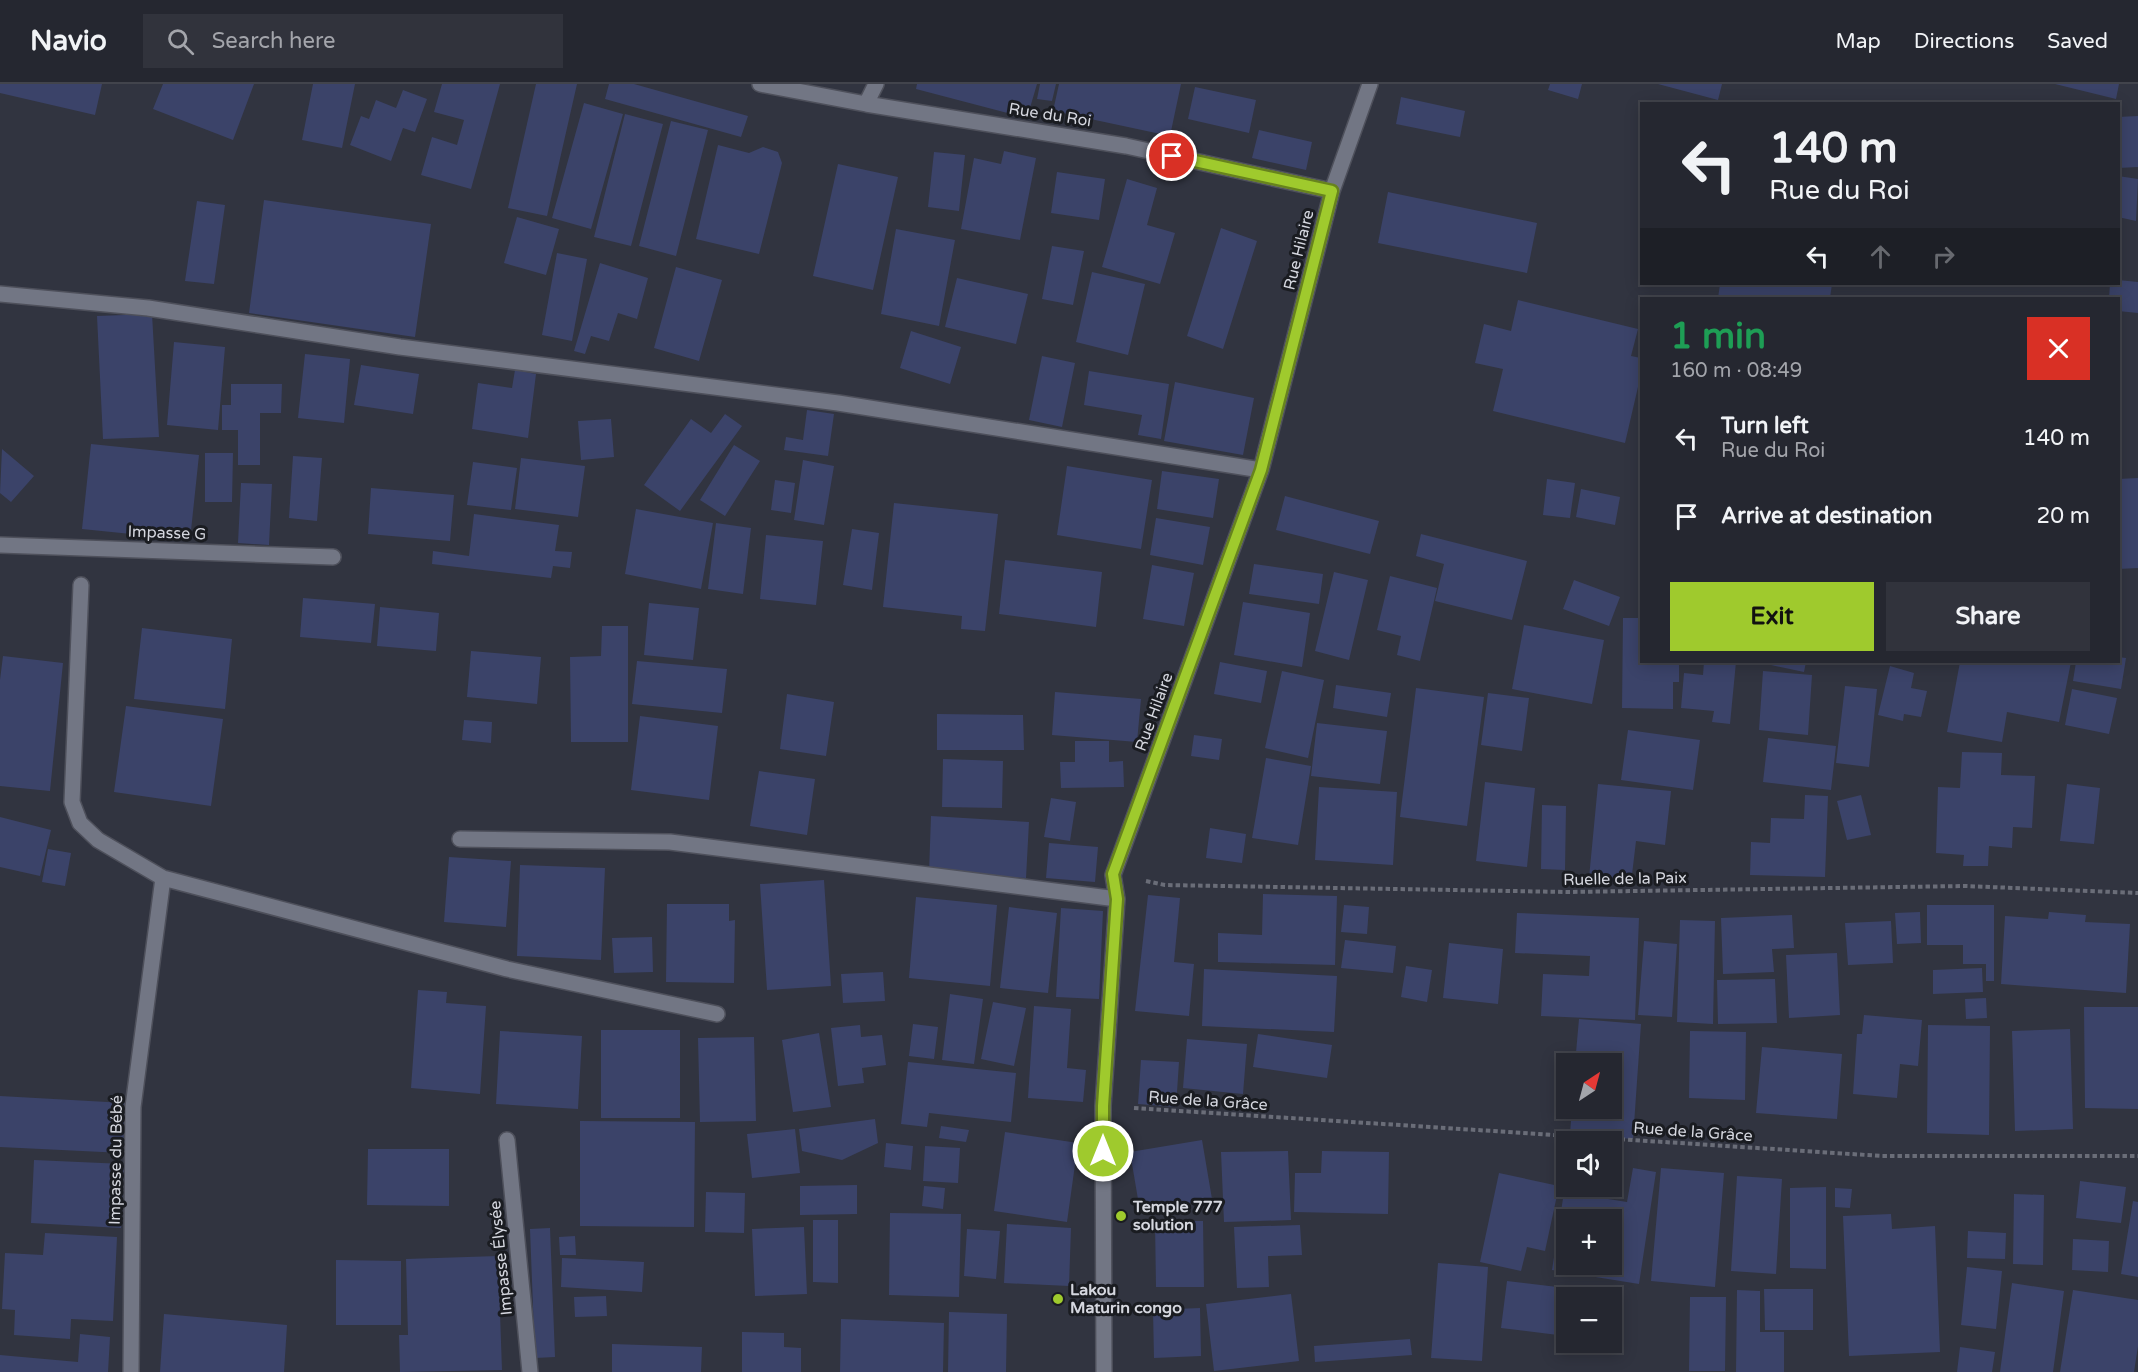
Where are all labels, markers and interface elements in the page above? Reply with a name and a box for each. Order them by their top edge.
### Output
search box [143,14,563,68]
text: Navio [30,24,107,58]
icon: search [164,25,197,58]
text: Search here [212,28,336,54]
text: Map [1835,29,1881,54]
text: Directions [1914,29,2014,54]
text: Saved [2047,29,2108,54]
street label: Rue du Roi [1007,99,1093,131]
text: 140 m [1769,123,1898,174]
icon: left [1670,126,1748,204]
pin [1146,130,1197,181]
icon: arrive [1155,139,1188,172]
text: Rue du Roi [1769,174,1910,207]
street label: Rue Hilaire [1279,208,1319,292]
icon: left [1801,240,1834,273]
icon: ahead [1864,240,1897,273]
icon: right [1927,240,1960,273]
text: 1 min [1670,315,1766,358]
button: close [2027,317,2090,380]
text: 160 m · 08:49 [1670,359,1802,383]
text: Turn left [1721,413,1809,439]
icon: left [1670,422,1703,455]
text: 140 m [2023,425,2090,451]
text: Rue du Roi [1721,439,1825,463]
icon: arrive [1670,500,1703,533]
text: Arrive at destination [1721,503,1932,529]
text: 20 m [2036,503,2090,529]
street label: Impasse G [127,522,207,544]
button: Exit [1670,582,1874,651]
button: Share [1886,582,2090,651]
street label: Rue Hilaire [1131,670,1177,754]
street label: Ruelle de la Paix [1563,868,1687,890]
north arrow [1556,1053,1622,1119]
map controls [1556,1053,1622,1353]
street label: Rue de la Grâce [1148,1087,1268,1115]
street label: Impasse du Bébé [105,1095,127,1225]
street label: Rue de la Grâce [1633,1118,1753,1146]
position arrow [1071,1119,1135,1183]
button: sound [1556,1131,1622,1197]
place label: Temple 777 solution [1132,1197,1223,1235]
street label: Impasse Élysée [485,1200,517,1316]
marker: Temple 777 solution [1114,1209,1128,1223]
button: + [1556,1209,1622,1275]
place label: Lakou Maturin congo [1070,1280,1182,1318]
button: − [1556,1287,1622,1353]
marker: Lakou Maturin congo [1051,1292,1065,1306]

